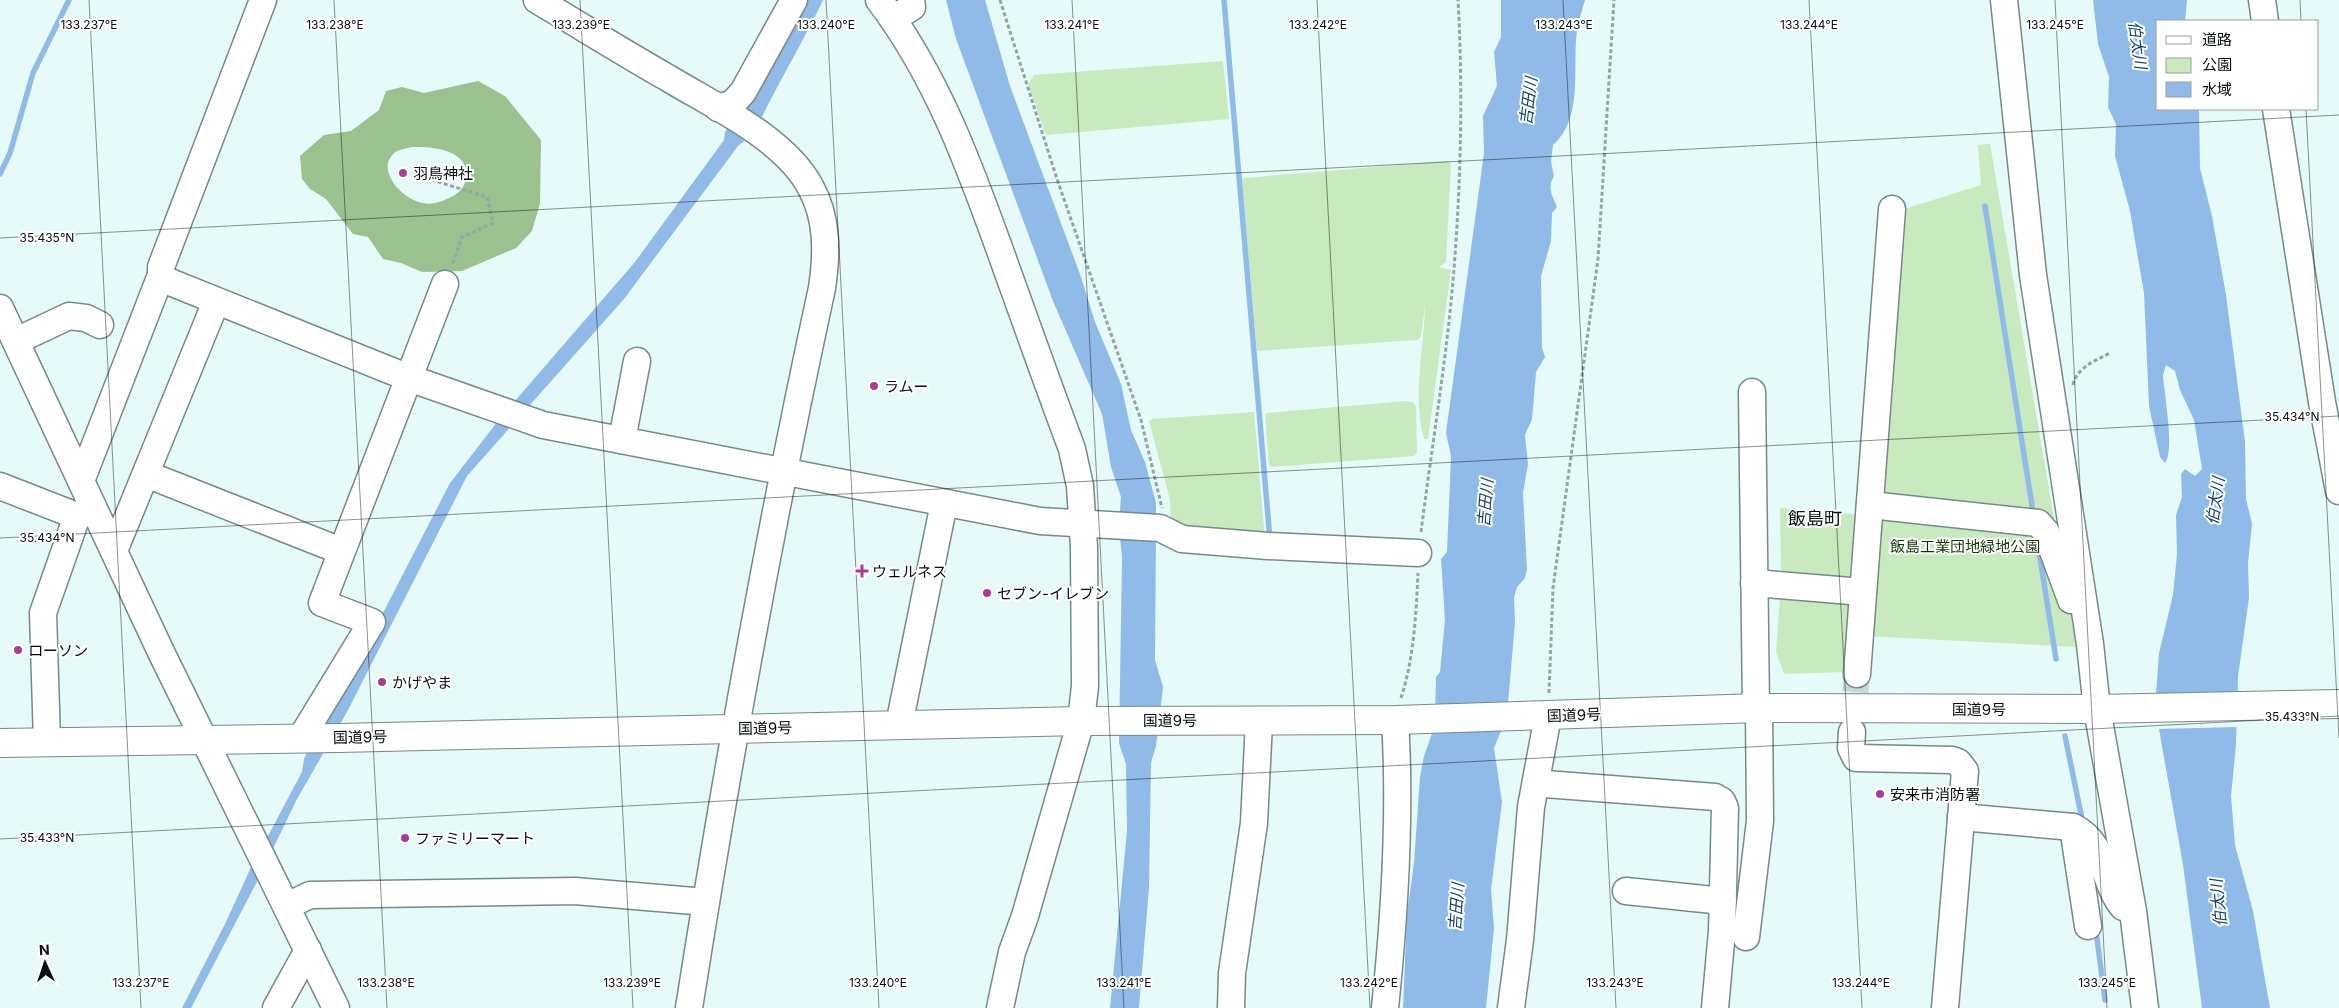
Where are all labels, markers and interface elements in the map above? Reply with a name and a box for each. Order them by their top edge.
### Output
text: 133.237°E [60,17,118,32]
text: 133.238°E [306,17,364,32]
text: 133.239°E [552,17,610,32]
text: 133.240°E [797,17,855,32]
text: 133.241°E [1044,17,1100,32]
text: 133.242°E [1289,17,1347,32]
text: 133.243°E [1535,17,1593,32]
text: 133.244°E [1780,17,1838,32]
text: 133.245°E [2026,17,2084,32]
water label: 伯太川 [2125,20,2152,72]
legend [2156,20,2319,110]
text: 道路 [2202,30,2232,49]
text: 公園 [2202,55,2232,74]
water label: 吉田川 [1515,74,1541,126]
text: 水域 [2202,80,2232,99]
place label: 羽鳥神社 [413,164,473,183]
marker: 羽鳥神社 [397,167,409,179]
text: 35.435°N [20,230,74,245]
place label: ラムー [884,377,929,396]
marker: ラムー [868,380,880,392]
text: 35.434°N [2264,409,2320,424]
water label: 伯太川 [2202,474,2229,526]
water label: 吉田川 [1473,476,1497,528]
district label: 飯島町 [1788,508,1842,529]
text: 35.434°N [19,530,75,545]
park label: 飯島工業団地緑地公園 [1890,537,2040,556]
place label: ウェルネス [872,562,947,581]
marker: ウェルネス [856,565,868,577]
place label: セブン-イレブン [997,584,1109,603]
marker: セブン-イレブン [981,587,993,599]
place label: ローソン [28,641,88,660]
marker: ローソン [12,644,24,656]
place label: かげやま [392,673,452,692]
marker: かげやま [376,676,388,688]
street label: 国道9号 [1952,700,2006,719]
street label: 国道9号 [1547,705,1601,725]
text: 35.433°N [2265,709,2319,724]
street label: 国道9号 [1143,711,1197,730]
street label: 国道9号 [738,718,792,738]
street label: 国道9号 [333,727,387,747]
place label: 安来市消防署 [1890,785,1980,804]
marker: 安来市消防署 [1874,788,1886,800]
place label: ファミリーマート [415,829,535,848]
text: 35.433°N [20,830,74,845]
marker: ファミリーマート [399,832,411,844]
water label: 伯太川 [2205,876,2230,928]
water label: 吉田川 [1444,880,1468,932]
north arrow [20,938,70,988]
text: N [39,941,50,958]
text: 133.237°E [112,975,170,990]
text: 133.238°E [357,975,415,990]
text: 133.239°E [603,975,661,990]
text: 133.240°E [849,975,907,990]
text: 133.241°E [1096,975,1152,990]
text: 133.242°E [1340,975,1398,990]
text: 133.243°E [1586,975,1644,990]
text: 133.244°E [1832,975,1890,990]
text: 133.245°E [2078,975,2136,990]

